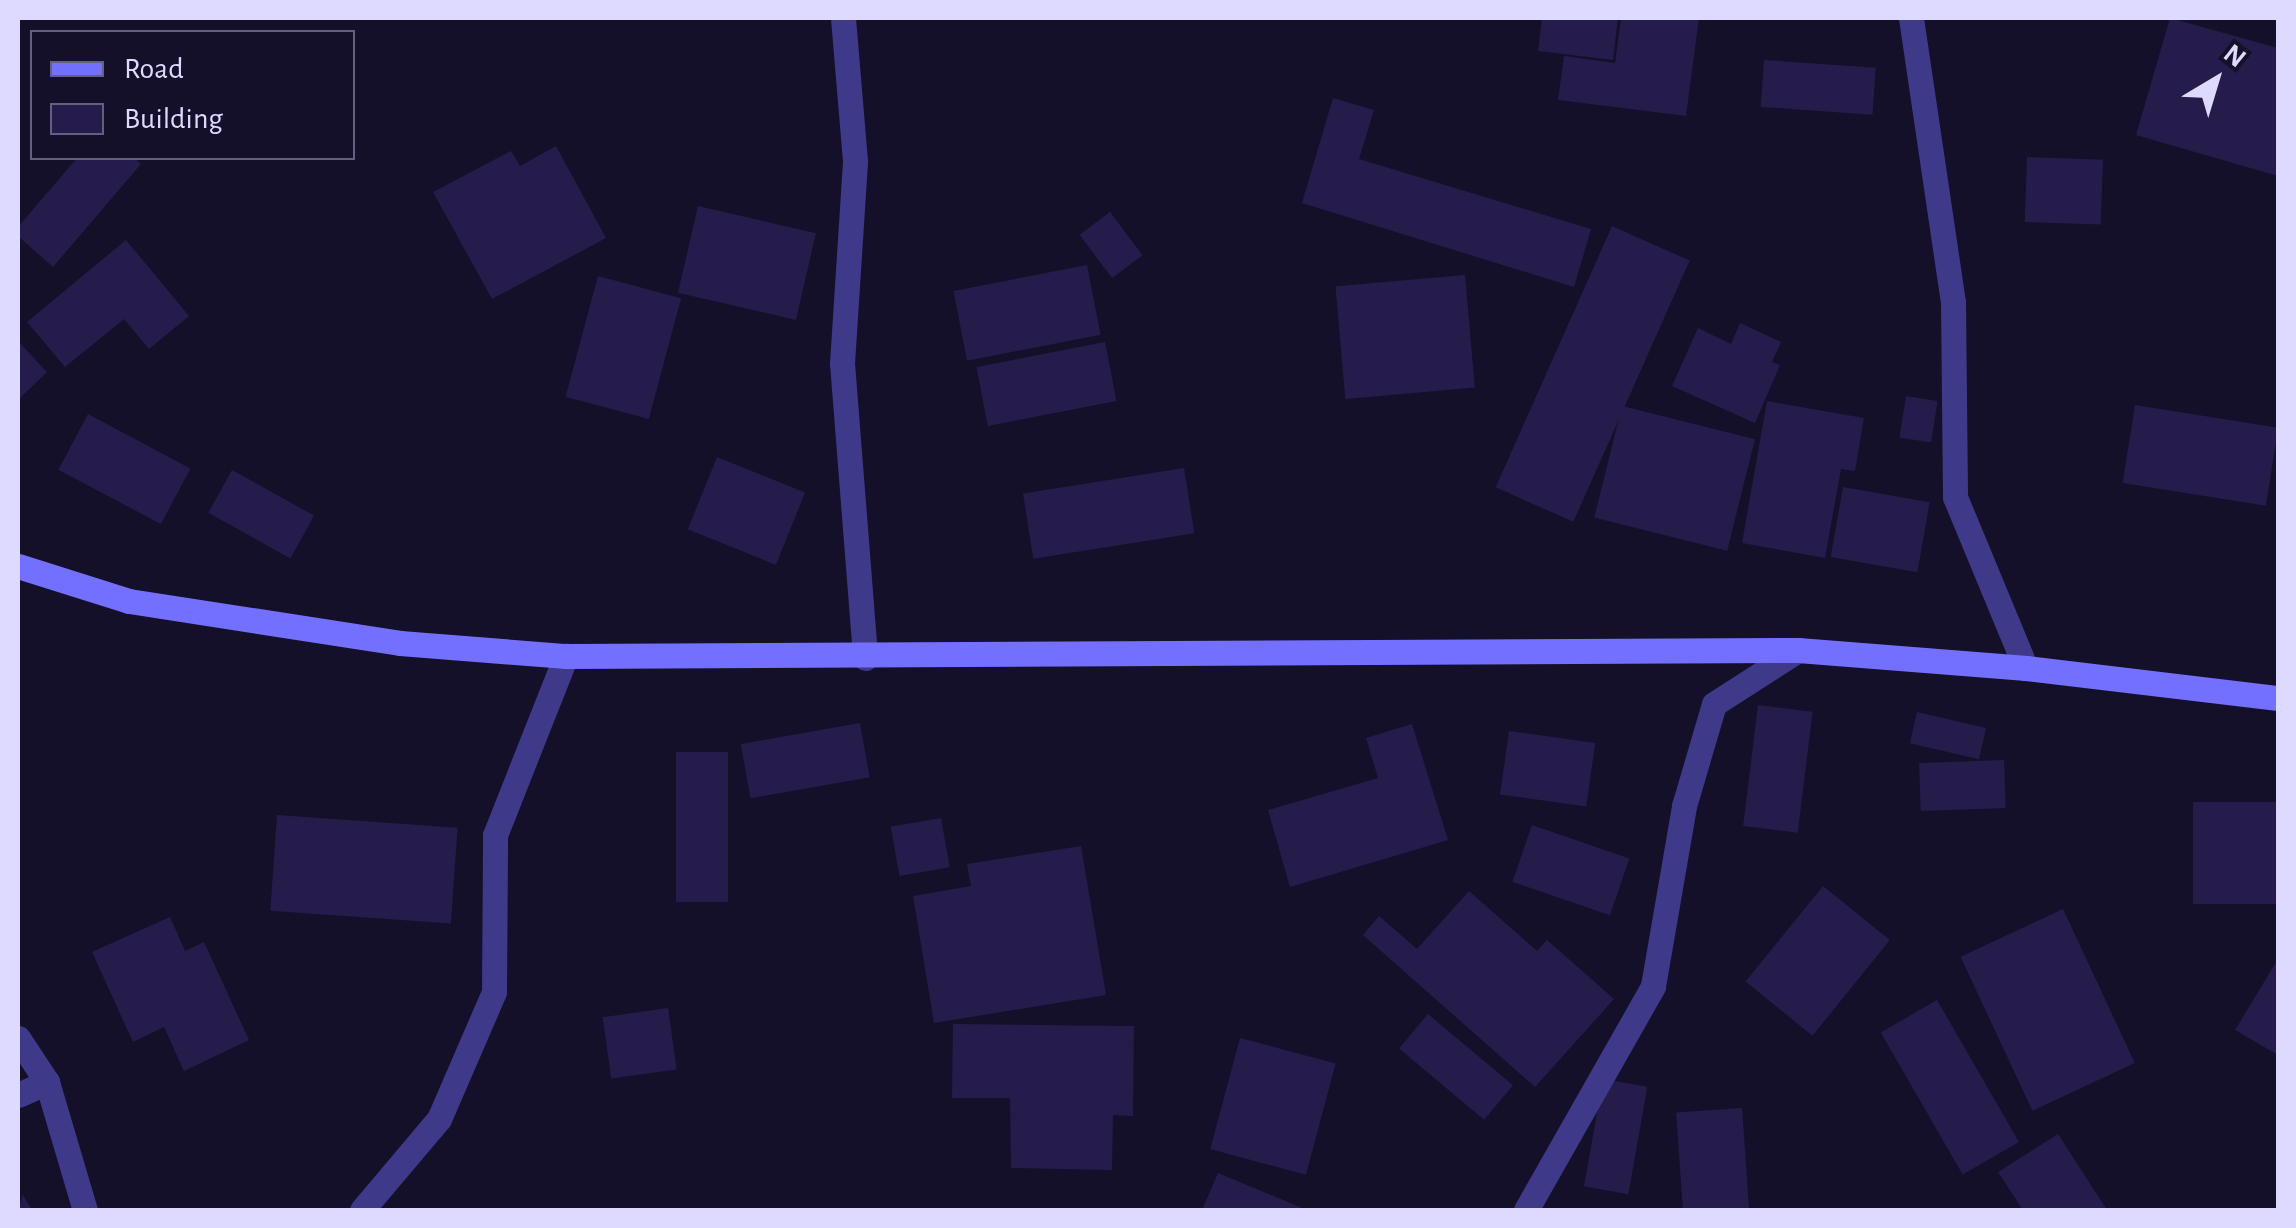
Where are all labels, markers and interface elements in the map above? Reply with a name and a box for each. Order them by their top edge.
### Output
legend [30,30,355,160]
north arrow [2166,30,2266,130]
text: N [2218,39,2251,73]
text: Road [124,54,184,84]
text: Building [124,104,223,134]

